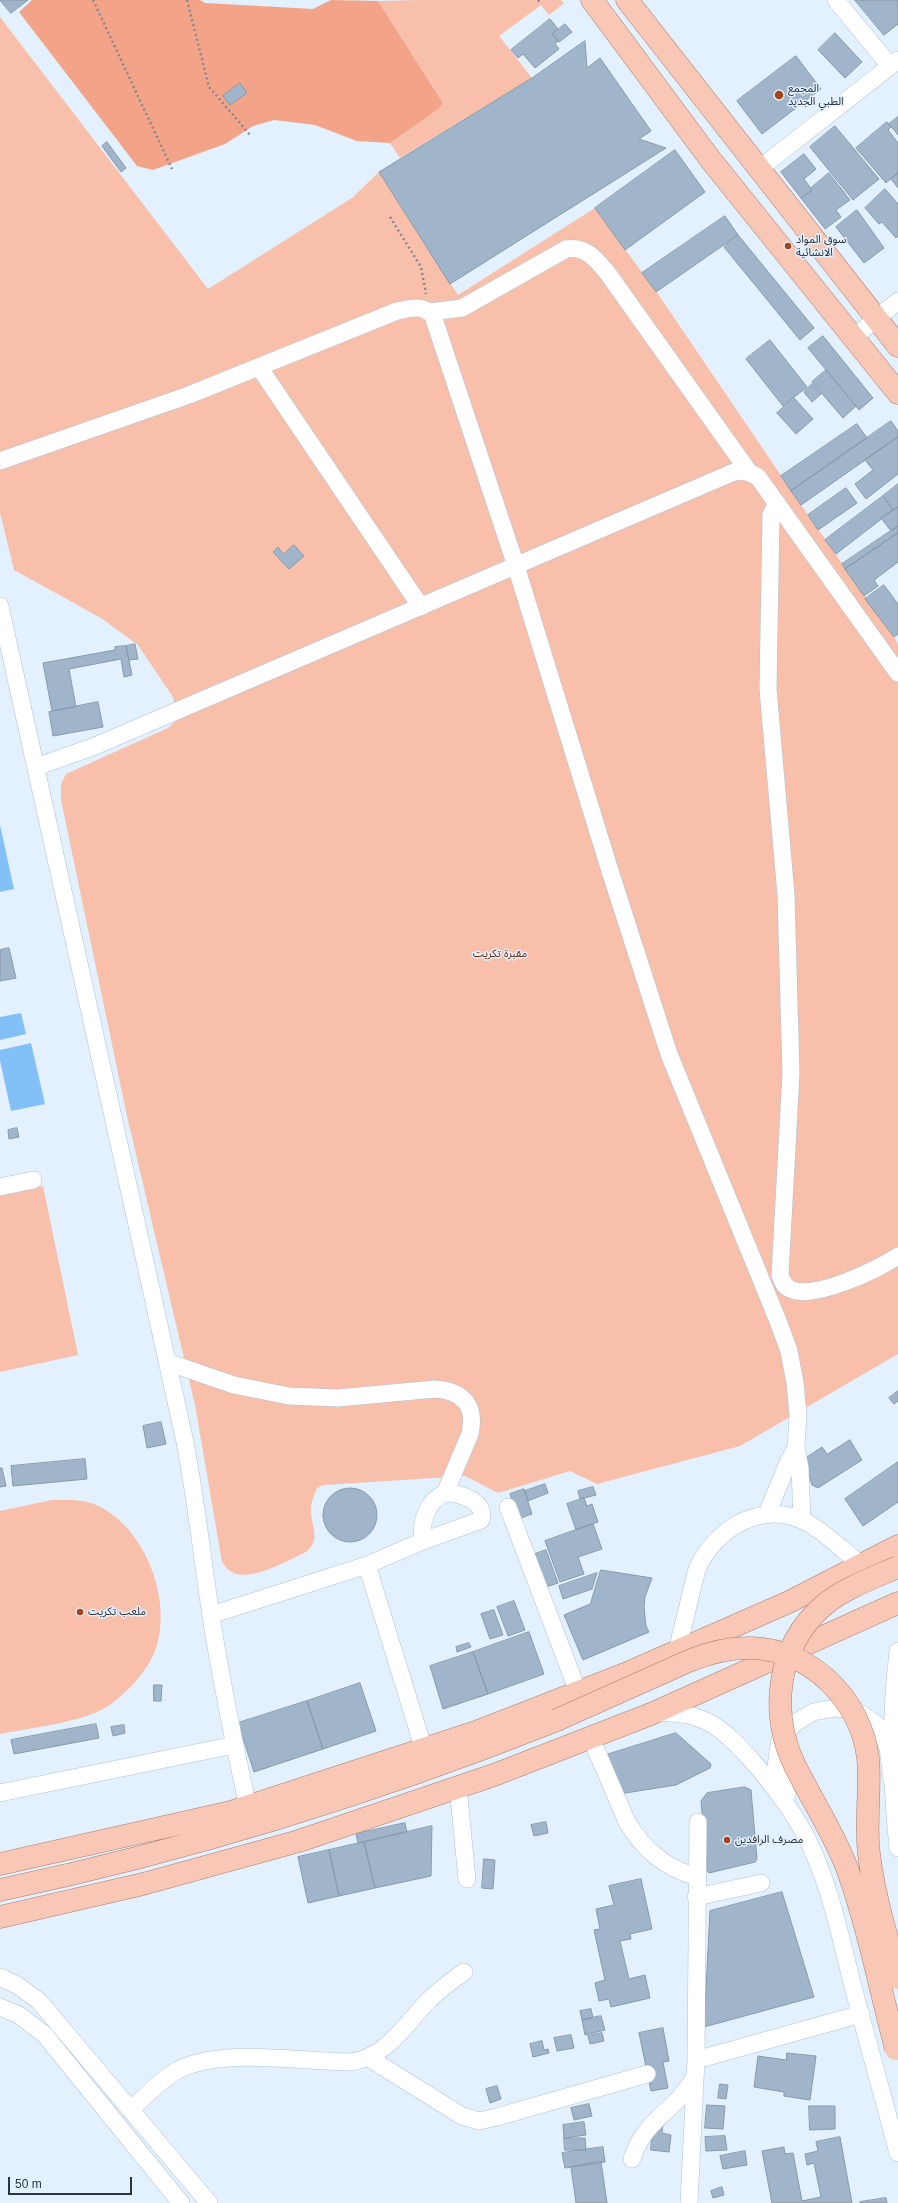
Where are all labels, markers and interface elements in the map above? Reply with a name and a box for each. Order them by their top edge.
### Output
place label: المجمع الطبي الجديد [788,82,844,108]
marker: المجمع الطبي الجديد [773,89,785,101]
place label: سوق المواد الانشائية [796,233,846,259]
marker: سوق المواد الانشائية [783,241,793,251]
park label: مقبرة تكريت [473,947,527,961]
place label: ملعب تكريت [88,1605,146,1619]
marker: ملعب تكريت [75,1607,85,1617]
place label: مصرف الرافدين [735,1833,803,1847]
marker: مصرف الرافدين [722,1835,732,1845]
scale bar [10,2169,134,2195]
text: 50 m [15,2177,42,2191]

